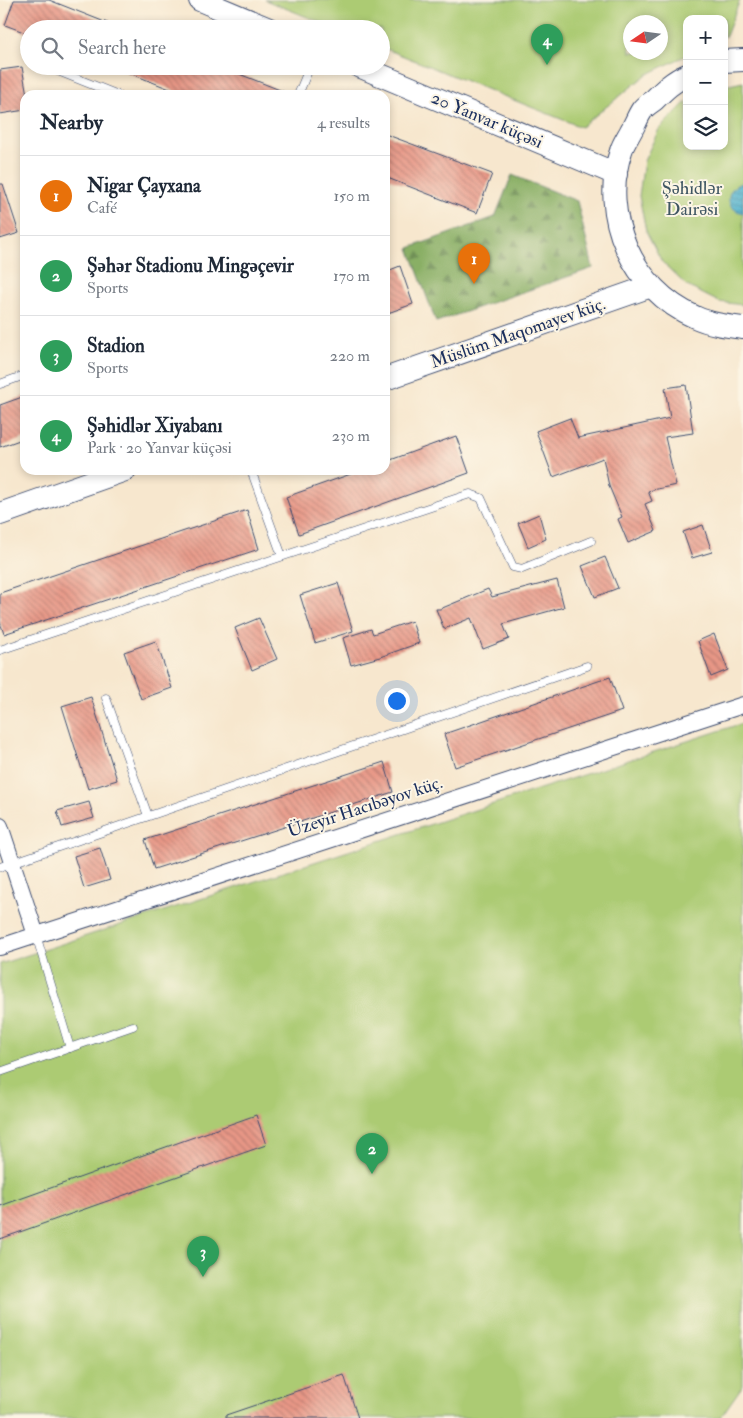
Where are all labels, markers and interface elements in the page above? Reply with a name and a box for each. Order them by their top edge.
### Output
north arrow [623,15,668,60]
map controls [683,15,728,150]
button: + [683,15,728,60]
search box [20,20,390,75]
pin: 4 [531,24,563,65]
icon: search [38,34,66,62]
text: Search here [78,36,166,60]
button: − [683,60,728,105]
street label: 20 Yanvar küçəsi [428,86,546,154]
button: layers [683,105,728,150]
text: Nearby [40,109,103,136]
text: 4 results [317,113,370,133]
text: Nigar Çayxana [87,174,201,198]
park label: Şəhidlər Dairəsi [662,177,722,221]
text: 1 [53,186,59,206]
text: 150 m [333,186,370,206]
text: Café [87,198,117,218]
pin: 1 [458,243,490,284]
text: Şəhər Stadionu Mingəçevir [87,254,294,278]
text: 2 [52,266,60,286]
text: 170 m [333,266,370,286]
text: Sports [87,278,128,298]
street label: Müslüm Maqomayev küç. [427,292,609,374]
text: Stadion [87,334,145,358]
text: 3 [53,346,59,366]
text: 220 m [330,346,370,366]
text: Sports [87,358,128,378]
text: Şəhidlər Xiyabanı [87,414,222,438]
text: 4 [52,426,60,446]
text: 230 m [332,426,370,446]
text: Park · 20 Yanvar küçəsi [87,438,232,458]
your location [384,688,410,714]
street label: Üzeyir Hacıbəyov küç. [285,771,445,843]
pin: 2 [356,1133,388,1174]
pin: 3 [187,1236,219,1277]

